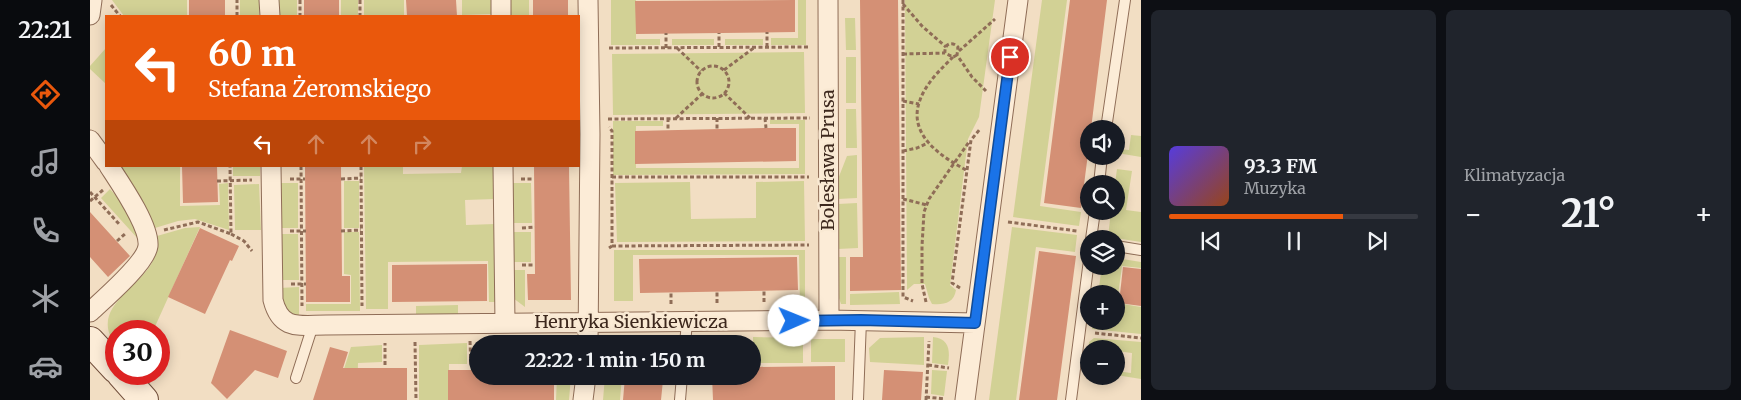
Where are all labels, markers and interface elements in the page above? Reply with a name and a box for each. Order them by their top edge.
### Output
text: 22:21 [18,16,72,44]
text: 60 m [208,32,296,76]
icon: left [125,35,190,100]
pin [989,36,1031,78]
icon: arrive [996,43,1024,71]
text: Stefana Żeromskiego [208,75,431,103]
icon: directions [28,77,63,112]
street label: Bolesława Prusa [816,89,839,231]
map controls [1080,120,1125,385]
button: sound [1080,120,1125,165]
icon: left [249,130,277,158]
icon: ahead [302,130,330,158]
icon: ahead [355,130,383,158]
icon: right [408,130,436,158]
icon: music [28,145,63,180]
text: 93.3 FM [1244,154,1317,178]
text: Klimatyzacja [1464,165,1565,185]
button: search [1080,175,1125,220]
text: Muzyka [1244,178,1306,198]
text: 21° [1561,190,1616,237]
text: − [1464,196,1483,232]
text: + [1694,196,1713,232]
icon: phone [28,213,63,248]
icon: previous [1197,227,1225,255]
icon: pause [1280,227,1308,255]
icon: next [1363,227,1391,255]
button: layers [1080,230,1125,275]
icon: climate [28,281,63,316]
button: + [1080,285,1125,330]
position arrow [767,294,819,346]
street label: Henryka Sienkiewicza [534,310,728,333]
speed limit sign: 30 [105,320,170,385]
button: − [1080,340,1125,385]
text: 22:22 · 1 min · 150 m [525,348,705,372]
icon: car [28,349,63,384]

